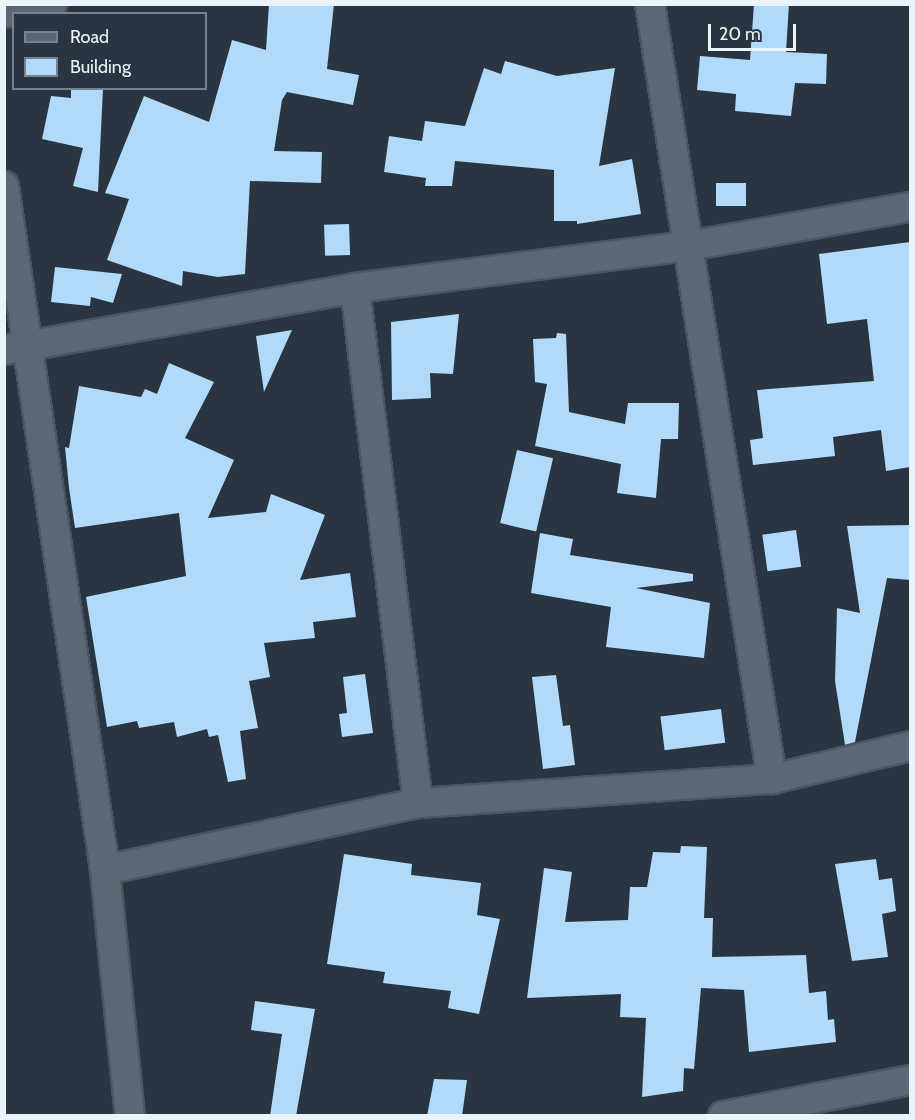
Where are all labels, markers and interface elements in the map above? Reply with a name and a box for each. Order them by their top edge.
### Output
legend [12,12,207,90]
scale bar [711,12,800,50]
text: 20 m [719,23,761,45]
text: Road [70,26,109,48]
text: Building [70,56,131,78]

